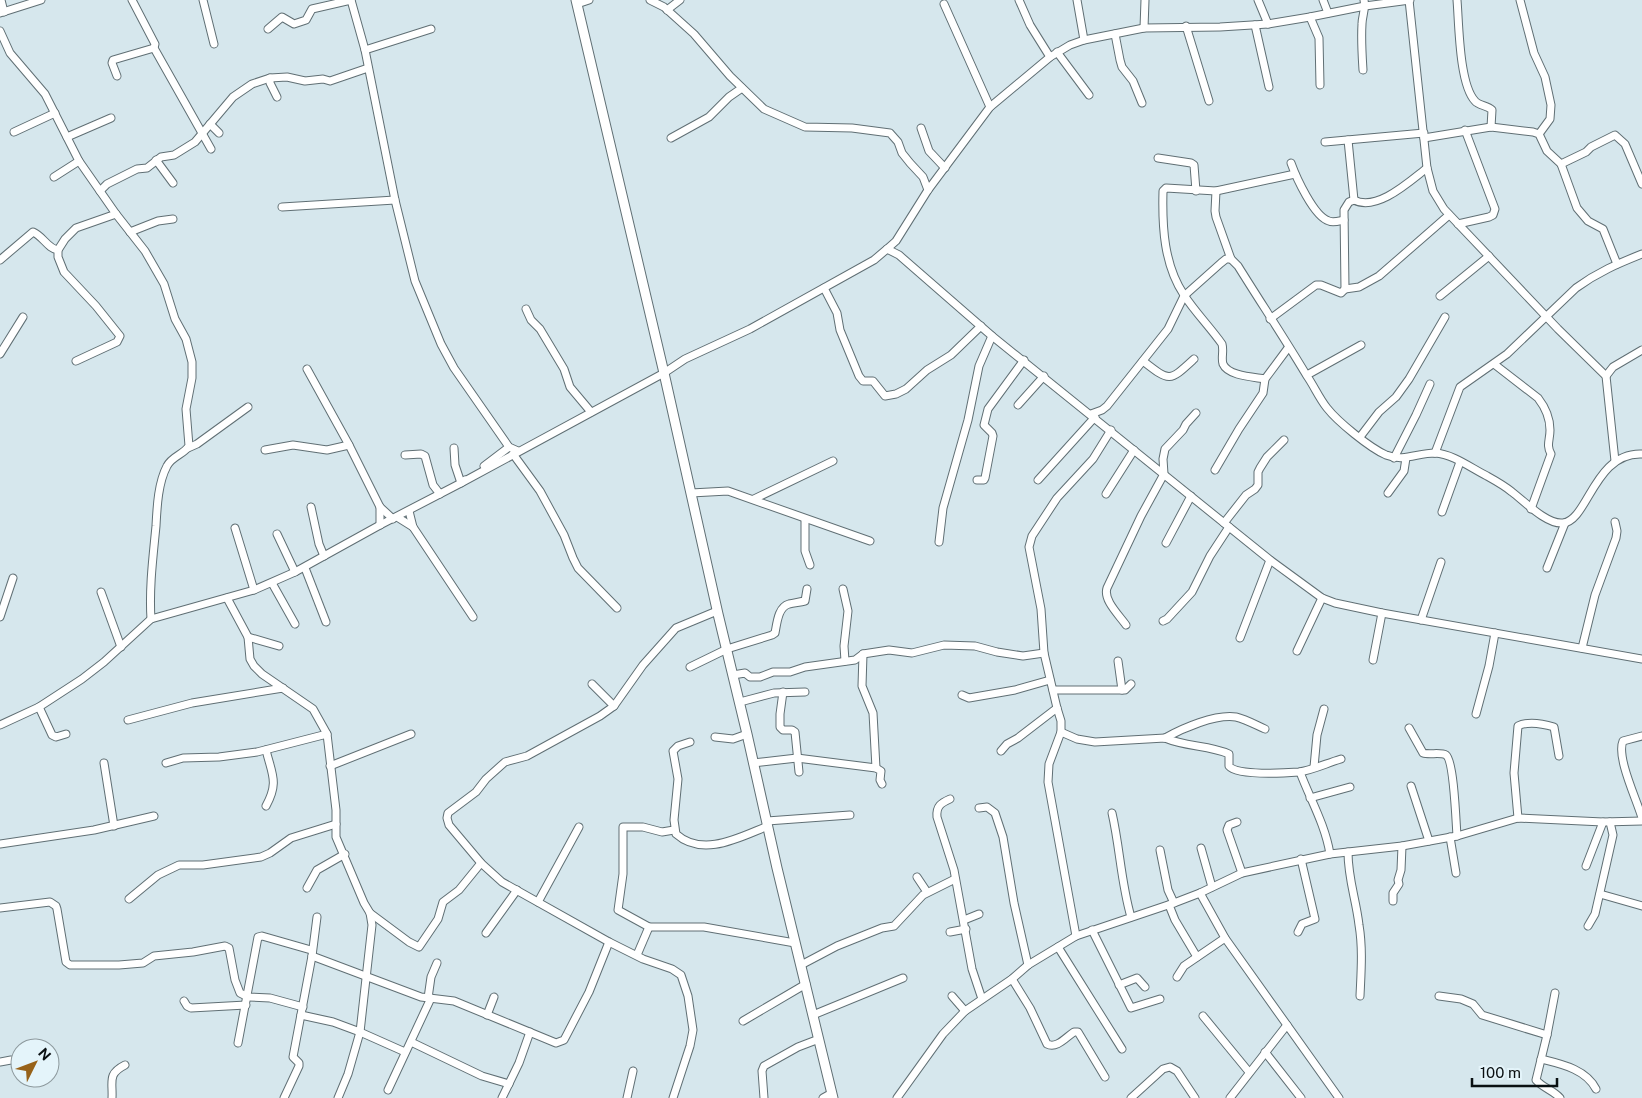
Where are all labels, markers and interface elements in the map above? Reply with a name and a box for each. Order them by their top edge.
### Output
north arrow [10,1038,60,1088]
text: N [35,1045,54,1064]
scale bar [1472,1056,1557,1088]
text: 100 m [1480,1064,1521,1081]

